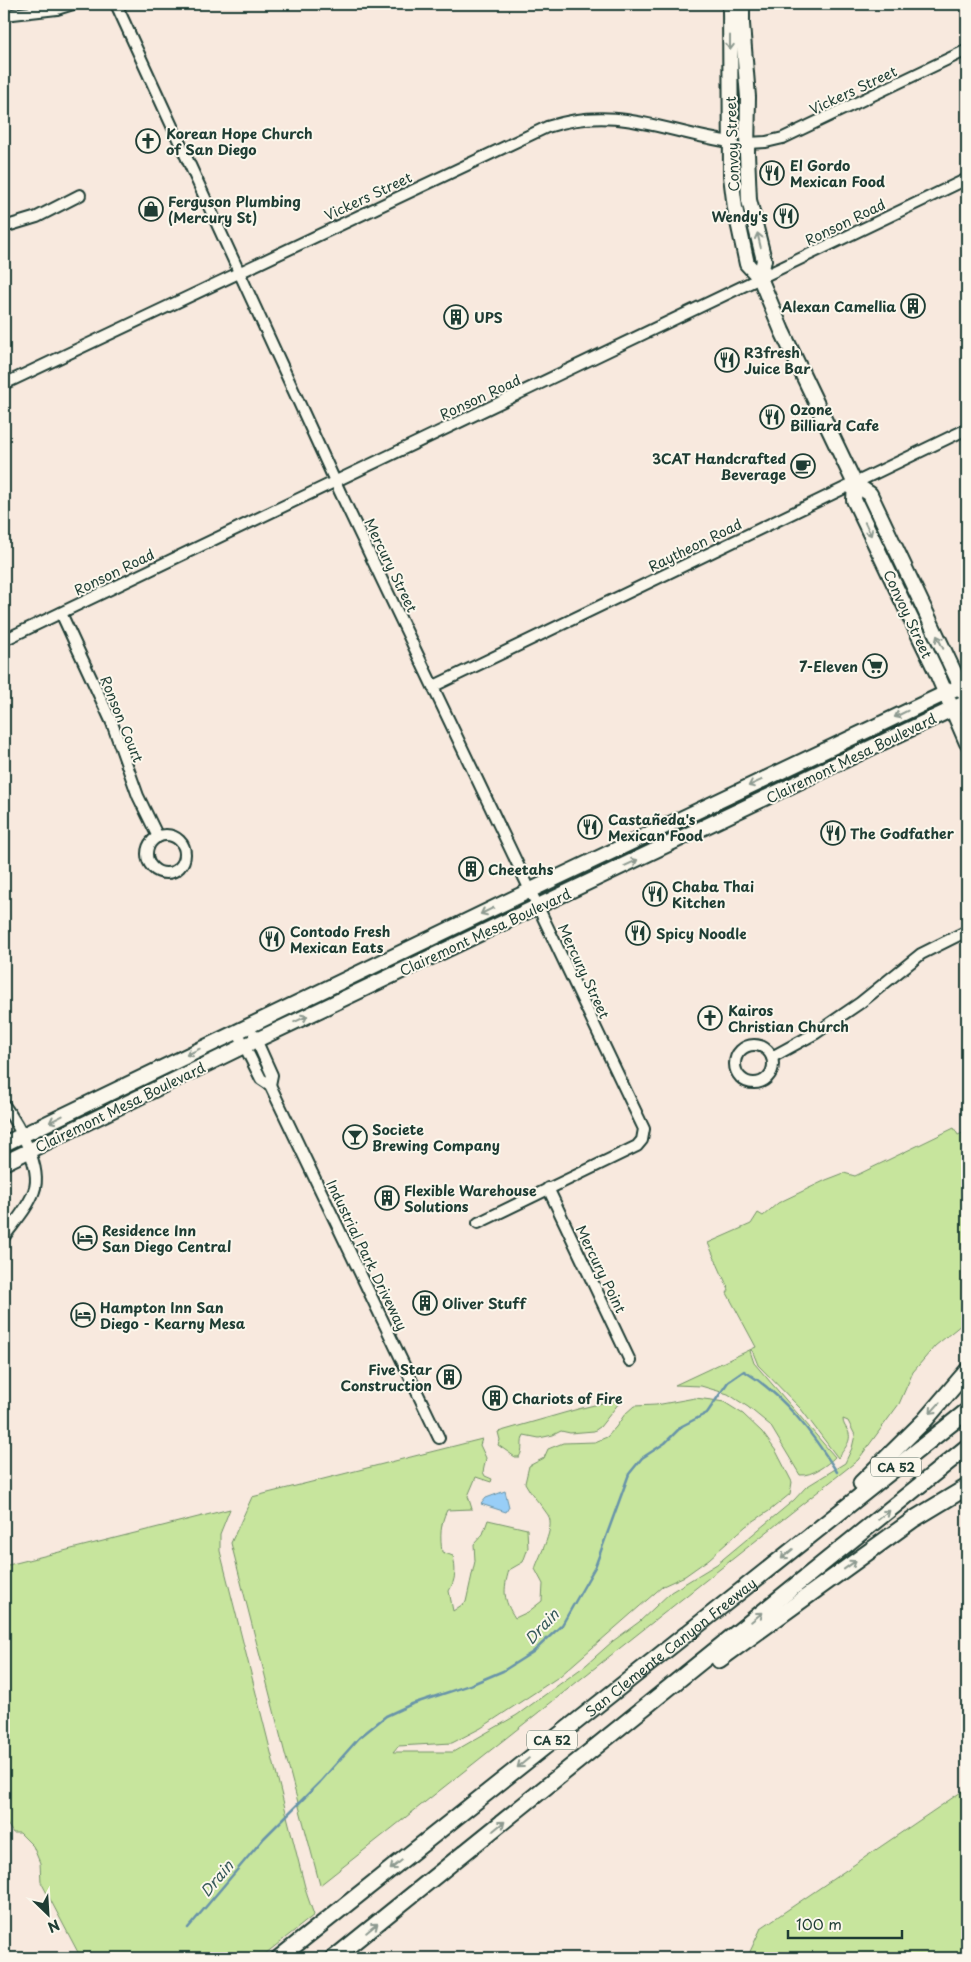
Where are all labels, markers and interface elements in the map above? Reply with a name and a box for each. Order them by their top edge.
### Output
one-way arrow [725,34,735,51]
street label: Vickers Street [806,60,901,119]
street label: Convoy Street [720,96,744,192]
place label: Korean Hope Church of San Diego [166,123,313,160]
church icon: Korean Hope Church of San Diego [135,128,161,154]
place label: El Gordo Mexican Food [790,155,885,192]
restaurant icon: El Gordo Mexican Food [759,160,785,186]
street label: Vickers Street [321,166,416,225]
place label: Ferguson Plumbing (Mercury St) [168,191,301,228]
street label: Ronson Road [801,193,889,251]
shop icon: Ferguson Plumbing (Mercury St) [138,196,164,222]
restaurant icon: Wendy's [773,203,799,229]
place label: Wendy's [712,206,768,227]
one-way arrow [754,233,763,249]
building icon: Alexan Camellia [900,293,926,319]
place label: Alexan Camellia [781,296,896,317]
building icon: UPS [443,304,469,330]
place label: UPS [474,307,503,328]
place label: R3fresh Juice Bar [744,342,811,379]
restaurant icon: R3fresh Juice Bar [714,347,740,373]
street label: Ronson Road [436,369,524,425]
place label: Ozone Billiard Cafe [790,399,879,436]
restaurant icon: Ozone Billiard Cafe [759,404,785,430]
place label: 3CAT Handcrafted Beverage [652,448,786,485]
cafe icon: 3CAT Handcrafted Beverage [790,453,816,479]
street label: Raytheon Road [645,513,745,577]
street label: Mercury Street [359,514,423,616]
one-way arrow [863,521,873,536]
street label: Ronson Road [70,543,158,601]
street label: Convoy Street [878,566,938,662]
one-way arrow [935,635,944,650]
supermarket icon: 7-Eleven [862,653,888,679]
place label: 7-Eleven [799,656,858,677]
street label: Ronson Court [95,673,149,766]
street label: Clairemont Mesa Boulevard [762,707,940,808]
one-way arrow [894,709,909,719]
one-way arrow [748,779,763,789]
place label: Castañeda's Mexican Food [608,809,703,846]
restaurant icon: Castañeda's Mexican Food [577,814,603,840]
restaurant icon: The Godfather [820,820,846,846]
place label: The Godfather [850,823,955,844]
building icon: Cheetahs [458,856,484,882]
one-way arrow [623,858,638,868]
place label: Cheetahs [488,859,554,880]
place label: Chaba Thai Kitchen [672,876,754,913]
restaurant icon: Chaba Thai Kitchen [642,881,668,907]
street label: Clairemont Mesa Boulevard [396,883,575,981]
one-way arrow [480,907,495,916]
street label: Mercury Street [553,920,615,1022]
restaurant icon: Spicy Noodle [625,920,651,946]
place label: Contodo Fresh Mexican Eats [290,921,390,958]
place label: Spicy Noodle [656,923,747,944]
restaurant icon: Contodo Fresh Mexican Eats [259,926,285,952]
place label: Kairos Christian Church [728,1000,849,1037]
church icon: Kairos Christian Church [697,1005,723,1031]
one-way arrow [293,1014,308,1024]
one-way arrow [186,1048,201,1058]
street label: Clairemont Mesa Boulevard [31,1056,209,1157]
one-way arrow [49,1115,64,1124]
place label: Societe Brewing Company [372,1119,500,1156]
bar icon: Societe Brewing Company [342,1124,368,1150]
street label: Industrial Park Driveway [321,1176,413,1334]
place label: Flexible Warehouse Solutions [404,1180,537,1217]
building icon: Flexible Warehouse Solutions [374,1185,400,1211]
place label: Residence Inn San Diego Central [102,1220,231,1257]
street label: Mercury Point [571,1222,631,1317]
hotel icon: Residence Inn San Diego Central [72,1225,98,1251]
building icon: Oliver Stuff [412,1290,438,1316]
place label: Oliver Stuff [442,1293,527,1314]
place label: Hampton Inn San Diego - Kearny Mesa [100,1297,246,1334]
hotel icon: Hampton Inn San Diego - Kearny Mesa [70,1302,96,1328]
place label: Five Star Construction [340,1359,433,1396]
building icon: Five Star Construction [436,1364,462,1390]
building icon: Chariots of Fire [482,1385,508,1411]
place label: Chariots of Fire [512,1388,623,1409]
one-way arrow [930,1401,941,1414]
road number: CA 52 [871,1458,921,1476]
one-way arrow [877,1509,890,1520]
one-way arrow [781,1548,794,1559]
one-way arrow [843,1560,857,1570]
street label: San Clemente Canyon Freeway [580,1572,760,1721]
water label: Drain [519,1602,564,1649]
one-way arrow [751,1611,764,1622]
road number: CA 52 [527,1730,577,1750]
one-way arrow [517,1758,530,1769]
one-way arrow [492,1820,505,1831]
water label: Drain [194,1854,239,1901]
one-way arrow [390,1859,403,1870]
north arrow [22,1890,72,1940]
scale bar [788,1907,902,1939]
text: 100 m [796,1912,842,1935]
text: N [44,1914,63,1938]
one-way arrow [365,1922,378,1933]

